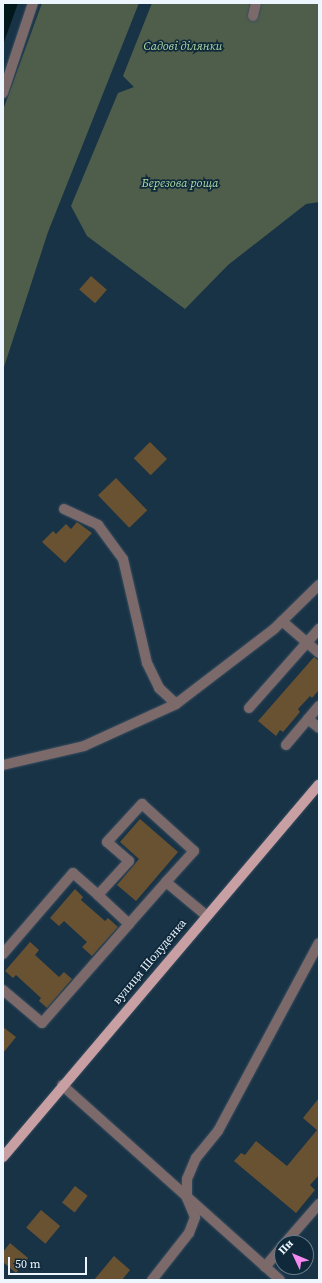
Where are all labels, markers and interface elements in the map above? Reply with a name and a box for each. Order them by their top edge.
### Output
park label: Садові ділянки [144,40,222,54]
park label: Березова роща [142,177,218,191]
street label: вулиця Шолуденка [110,916,190,1008]
north arrow [274,1235,314,1275]
text: Пн [275,1236,296,1258]
scale bar [10,1249,89,1275]
text: 50 m [15,1256,41,1272]

